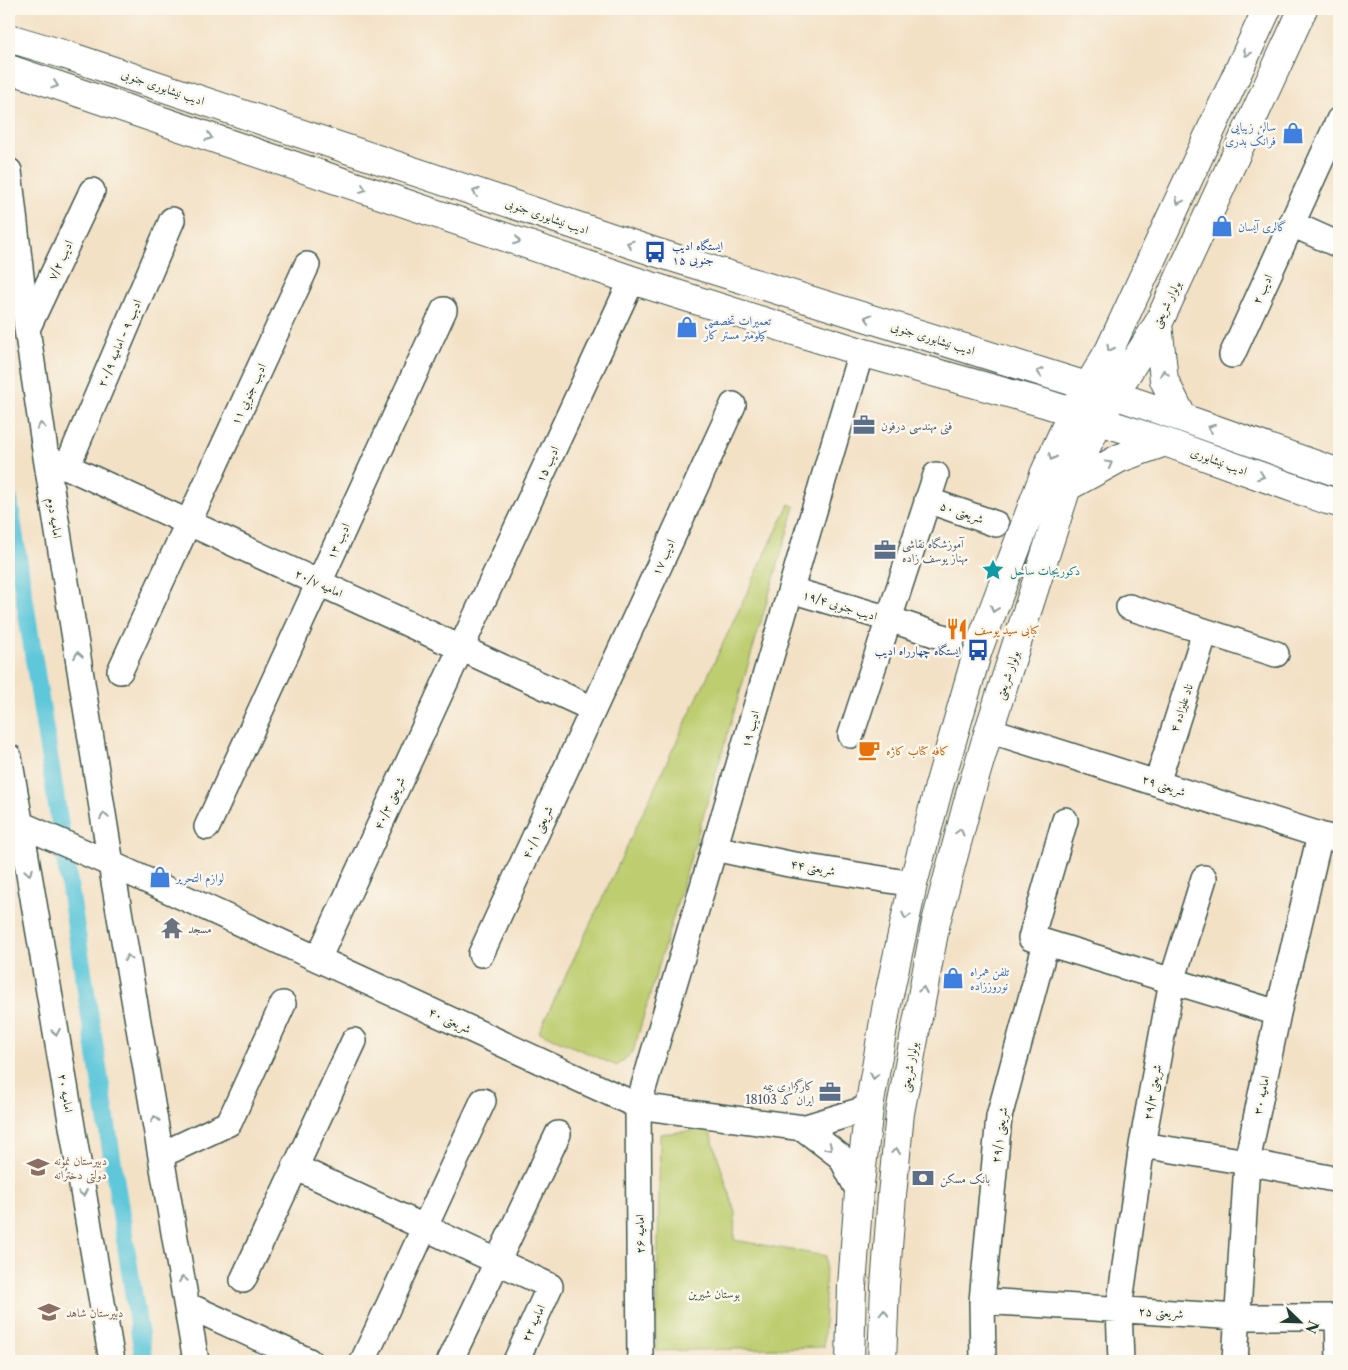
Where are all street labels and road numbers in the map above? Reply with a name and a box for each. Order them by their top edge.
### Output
street label: ادیب نیشابوری جنوبی [119,66,207,110]
street label: ادیب نیشابوری جنوبی [503,195,591,239]
street label: ادیب ۷/۲ [44,237,77,283]
street label: ادیب ۲ [1249,271,1276,307]
street label: بولوار شریعتی [1148,278,1186,331]
street label: ادیب ۹ - امامیه ۲۰/۹ [94,297,145,389]
street label: ادیب نیشابوری جنوبی [889,318,977,360]
street label: ادیب جنوبي ١١ [227,361,272,428]
street label: ادیب ۱۵ [532,443,563,485]
street label: ادیب نیشابوری [1188,444,1250,479]
street label: امامیه دوم [40,497,66,540]
street label: شریعتی ۵۰ [938,498,986,528]
street label: ادیب ۱۳ [323,520,354,562]
street label: ادیب ۱۷ [648,536,679,578]
street label: امامیه ۲۰/۷ [293,565,346,601]
street label: ادیب جنوبی ۱۹/۴ [800,587,880,626]
street label: بولوار شریعتی [992,648,1024,702]
street label: ناد علیزاده ۴ [1166,682,1196,734]
street label: ادیب ۱۹ [738,708,764,750]
street label: شریعتی ۲۹ [1140,771,1188,801]
street label: شریعتی ۴۰/۳ [370,774,409,833]
street label: شریعتی ۴۰/۱ [518,803,557,862]
street label: شریعتی ۴۴ [789,856,836,880]
street label: شریعتی ۴۰ [426,1004,474,1038]
street label: بولوار شریعتی [897,1041,923,1094]
street label: شریعتی ۲۹/۳ [1140,1063,1166,1121]
street label: امامیه ۲۰ [55,1072,77,1114]
street label: امامیه ۳۰ [1250,1074,1273,1116]
street label: شریعتی ۲۹/۱ [988,1106,1012,1164]
street label: امامیه ۲۶ [632,1214,647,1254]
street label: امامیه ۲۲ [518,1302,548,1344]
street label: شریعتی ۲۵ [1138,1303,1184,1323]

